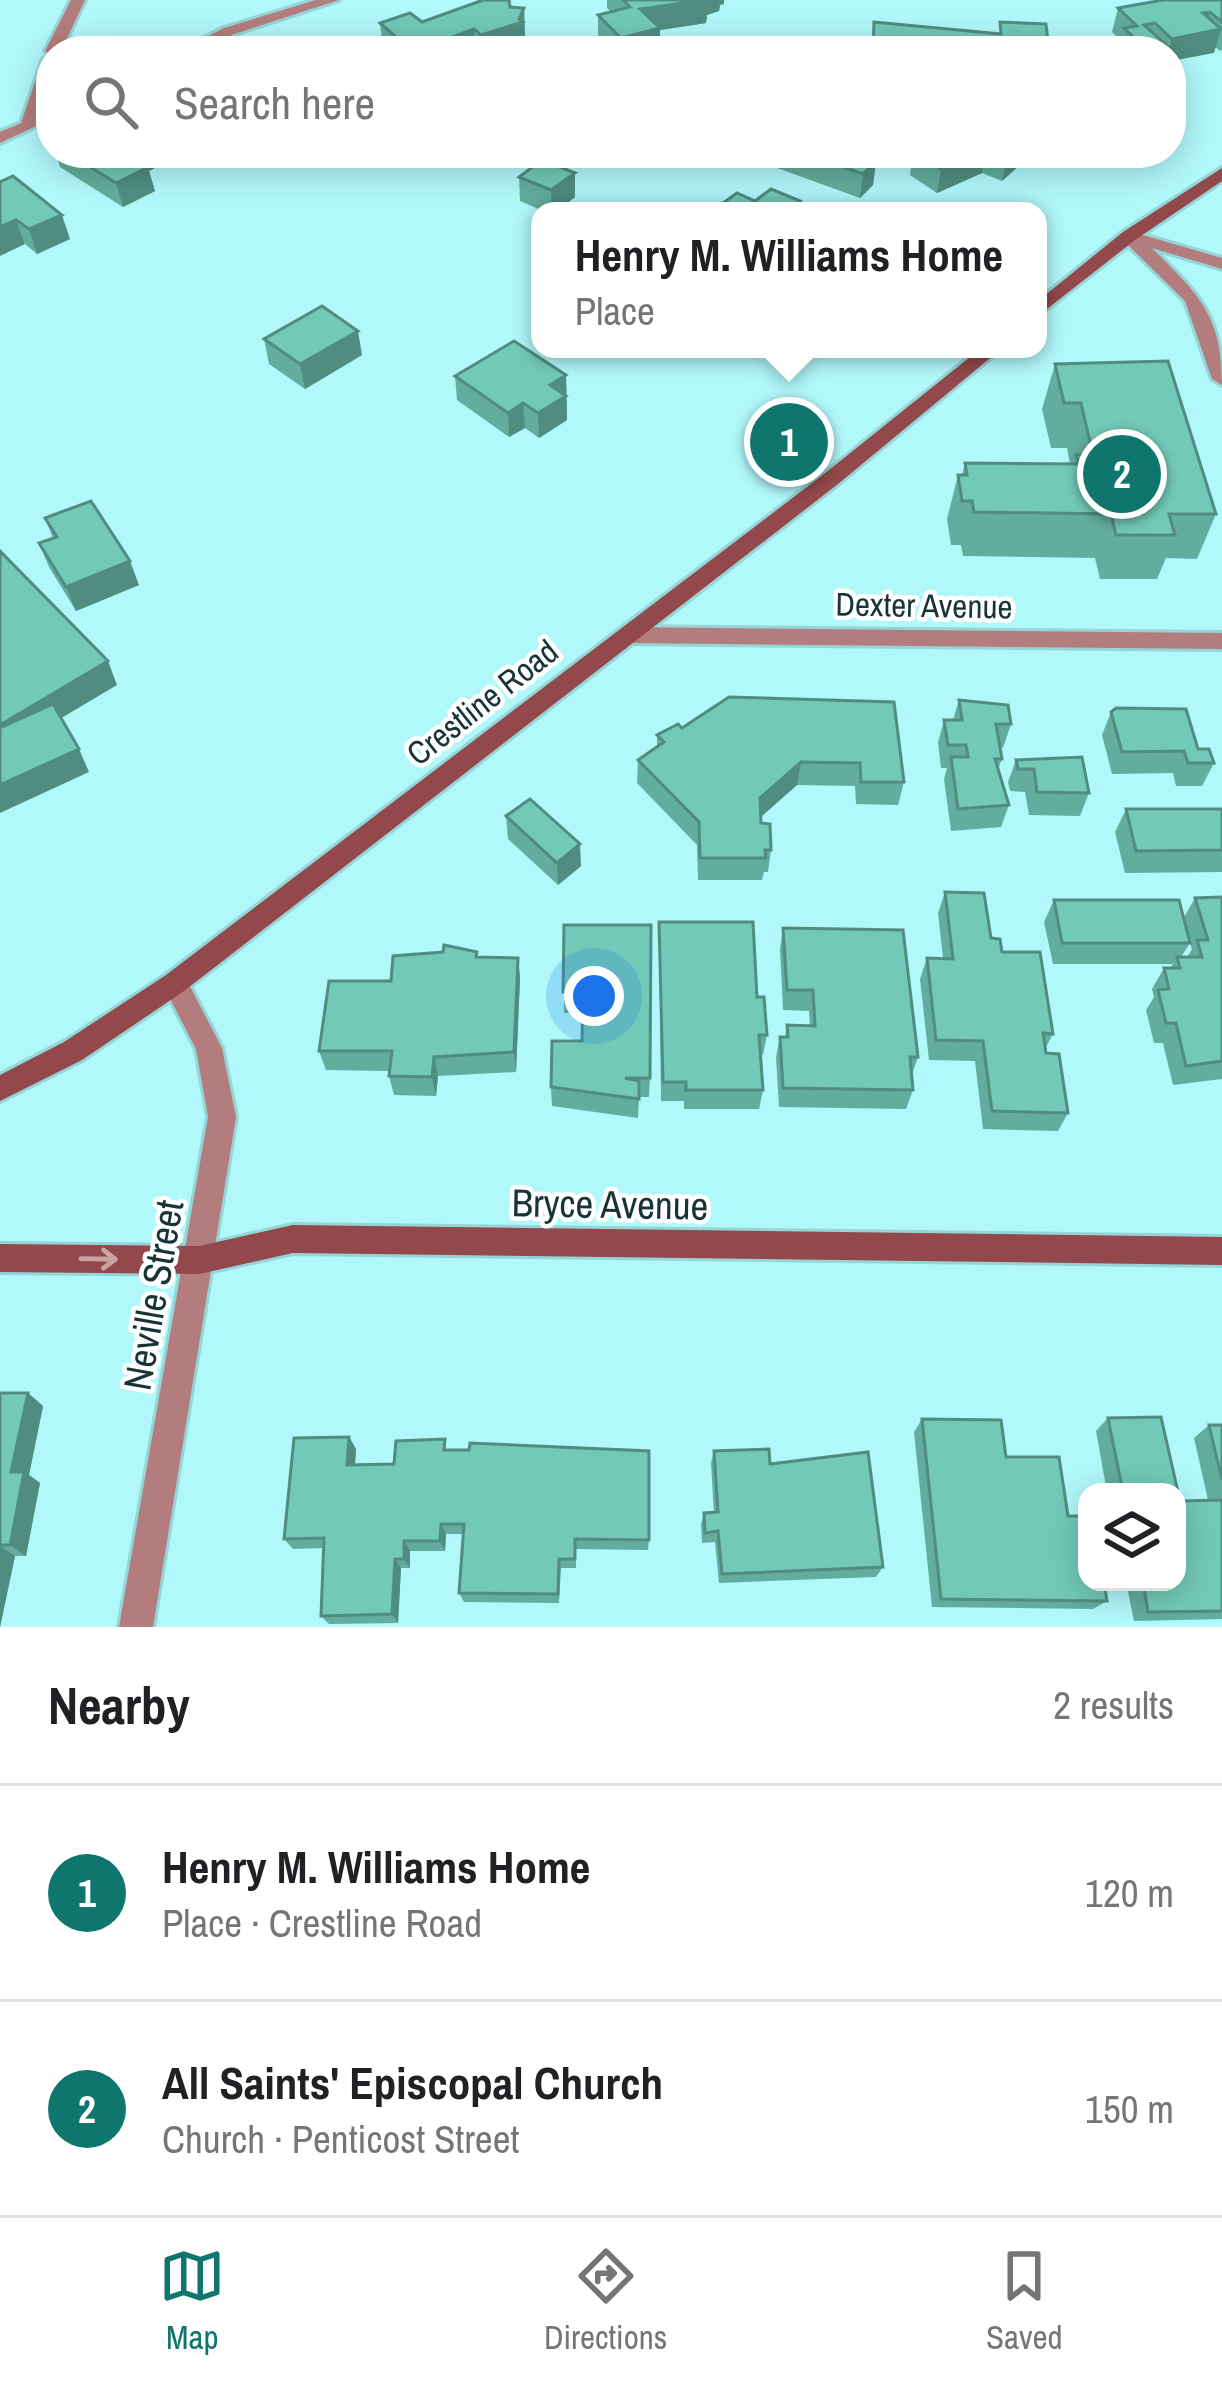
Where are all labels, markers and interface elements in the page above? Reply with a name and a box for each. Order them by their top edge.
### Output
search box [36,36,1186,168]
icon: search [78,69,144,135]
text: Search here [174,72,375,133]
popup [531,202,1047,358]
text: Henry M. Williams Home [575,224,1003,285]
text: Place [575,285,655,337]
pin: 1 [750,397,828,487]
pin: 2 [1083,429,1161,519]
street label: Dexter Avenue [835,581,1013,629]
street label: Crestline Road [397,629,567,775]
your location [564,966,624,1026]
street label: Bryce Avenue [511,1176,709,1232]
street label: Neville Street [111,1196,195,1394]
one-way arrow [79,1248,118,1270]
map controls [1078,1483,1186,1591]
button: layers [1078,1483,1186,1591]
text: Nearby [48,1671,190,1740]
text: 2 results [1053,1679,1174,1731]
text: Henry M. Williams Home [162,1836,590,1897]
text: 1 [78,1867,96,1919]
text: 120 m [1085,1867,1174,1919]
text: Place · Crestline Road [162,1897,482,1949]
text: All Saints' Episcopal Church [162,2052,663,2113]
text: 2 [78,2083,96,2135]
text: 150 m [1085,2083,1174,2135]
text: Church · Penticost Street [162,2113,519,2165]
tab: Map [159,2243,225,2359]
tab: Directions [544,2243,667,2359]
tab: Saved [986,2243,1063,2359]

